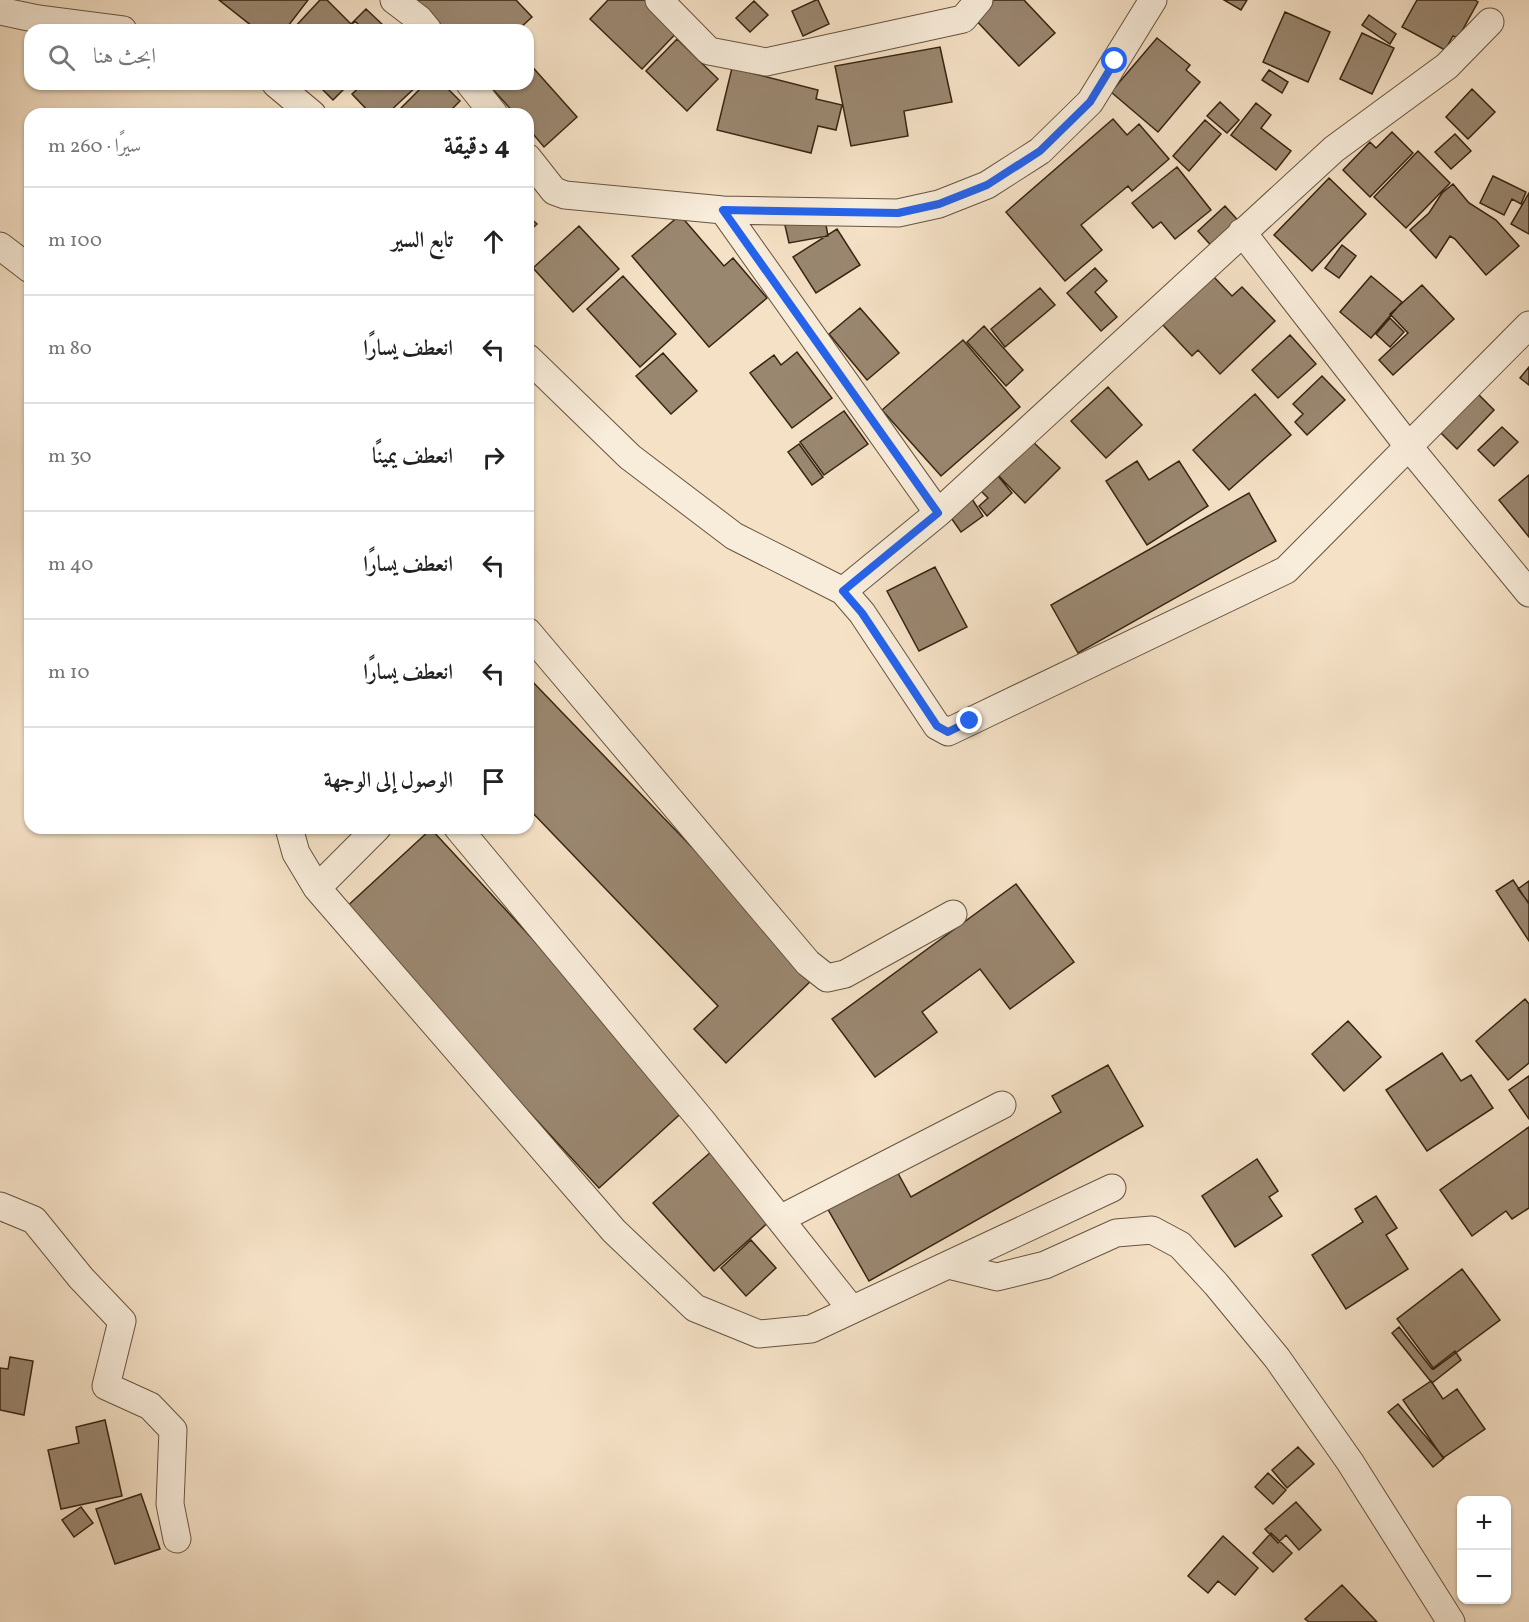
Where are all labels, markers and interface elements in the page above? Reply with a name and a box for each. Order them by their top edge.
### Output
search box [24,24,534,90]
icon: search [45,41,78,74]
text: ابحث هنا [93,42,156,73]
route start [1101,47,1127,73]
text: 4 دقيقة [444,129,510,165]
text: سيرًا · 260 m [48,133,141,161]
icon: ahead [477,225,510,258]
text: تابع السير [391,226,453,257]
text: 100 m [48,227,102,255]
icon: left [477,333,510,366]
text: انعطف يسارًا [363,334,453,365]
text: 80 m [48,335,92,363]
icon: right [477,441,510,474]
text: انعطف يمينًا [372,442,453,473]
text: 30 m [48,443,92,471]
icon: left [477,549,510,582]
text: انعطف يسارًا [363,550,453,581]
text: 40 m [48,551,93,579]
icon: left [477,657,510,690]
text: انعطف يسارًا [363,658,453,689]
text: 10 m [48,659,89,687]
route end [956,707,982,733]
icon: arrive [477,765,510,798]
text: الوصول إلى الوجهة [324,766,453,797]
map controls [1457,1496,1511,1604]
button: + [1457,1496,1511,1550]
button: − [1457,1550,1511,1604]

